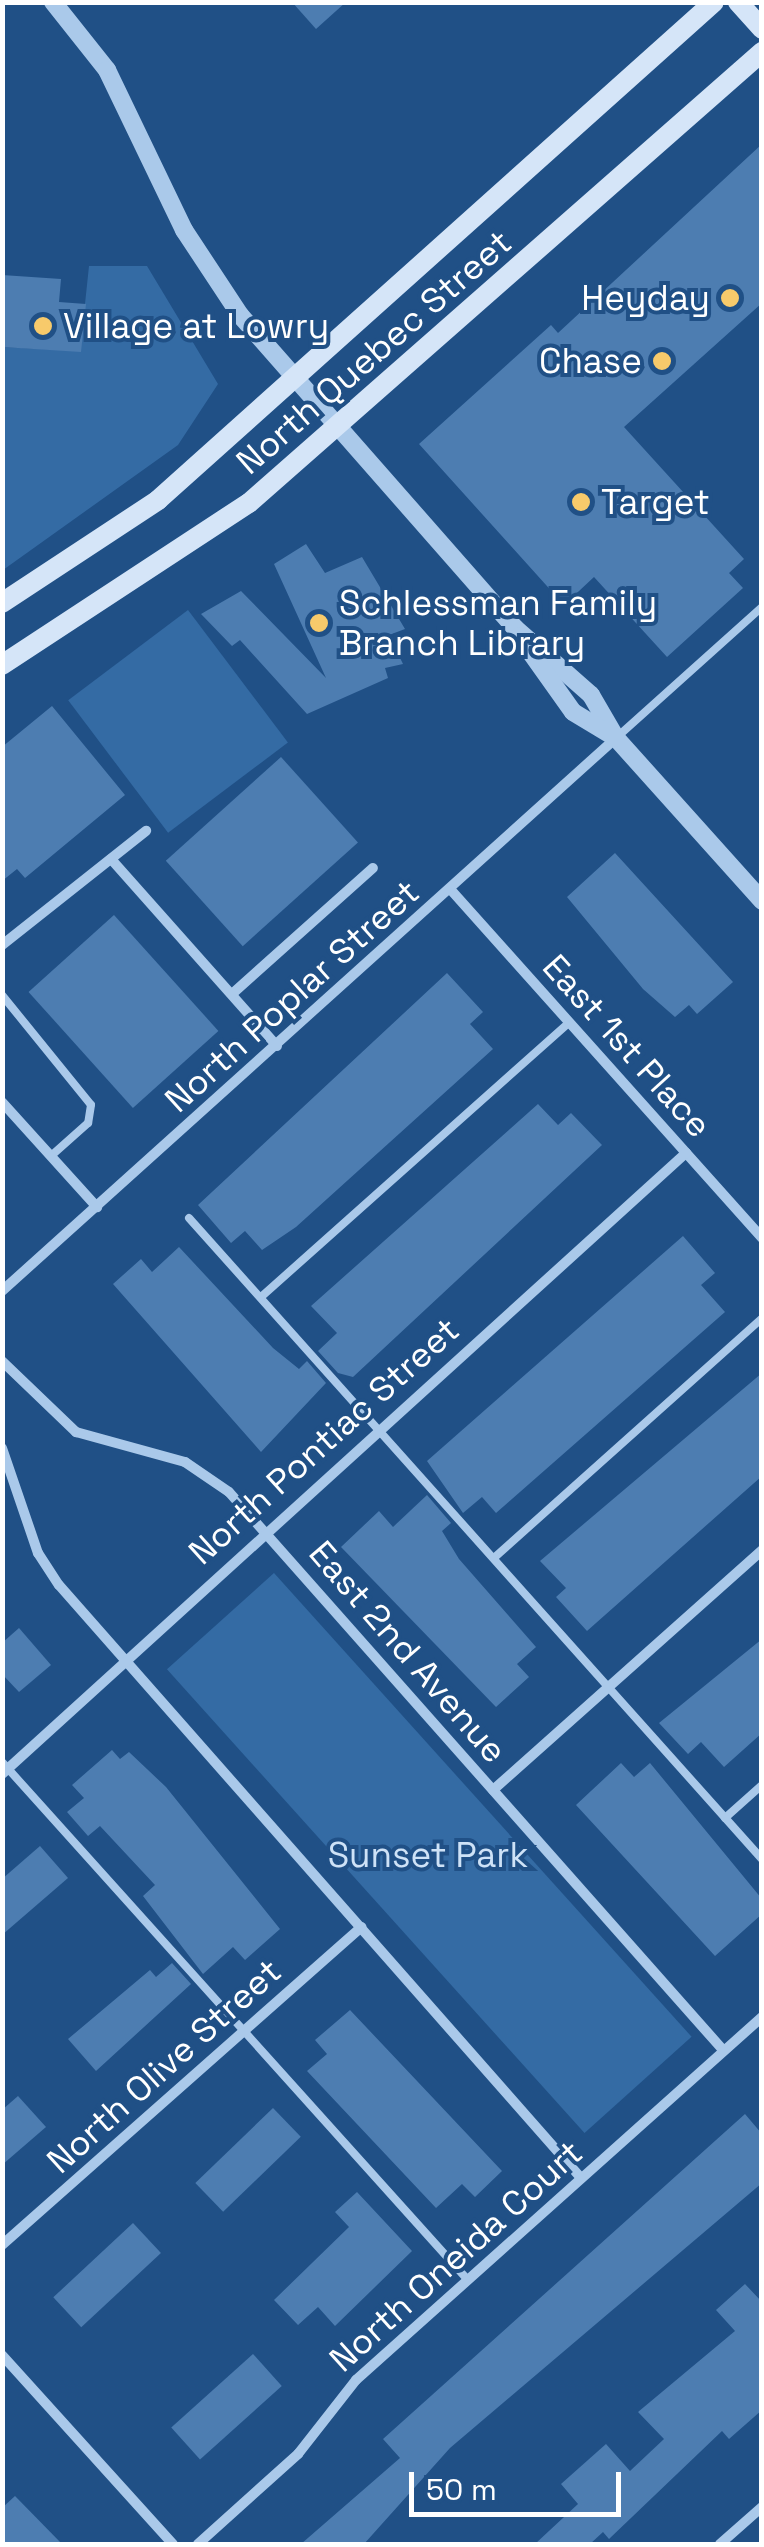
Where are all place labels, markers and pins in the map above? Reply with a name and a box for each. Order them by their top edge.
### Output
place label: Heyday [581,277,710,319]
marker: Heyday [719,287,741,309]
place label: Village at Lowry [63,305,329,347]
marker: Village at Lowry [32,315,54,337]
place label: Chase [539,340,642,382]
marker: Chase [651,350,673,372]
place label: Target [601,481,710,523]
marker: Target [570,491,592,513]
place label: Schlessman Family Branch Library [339,582,657,664]
marker: Schlessman Family Branch Library [308,612,330,634]

